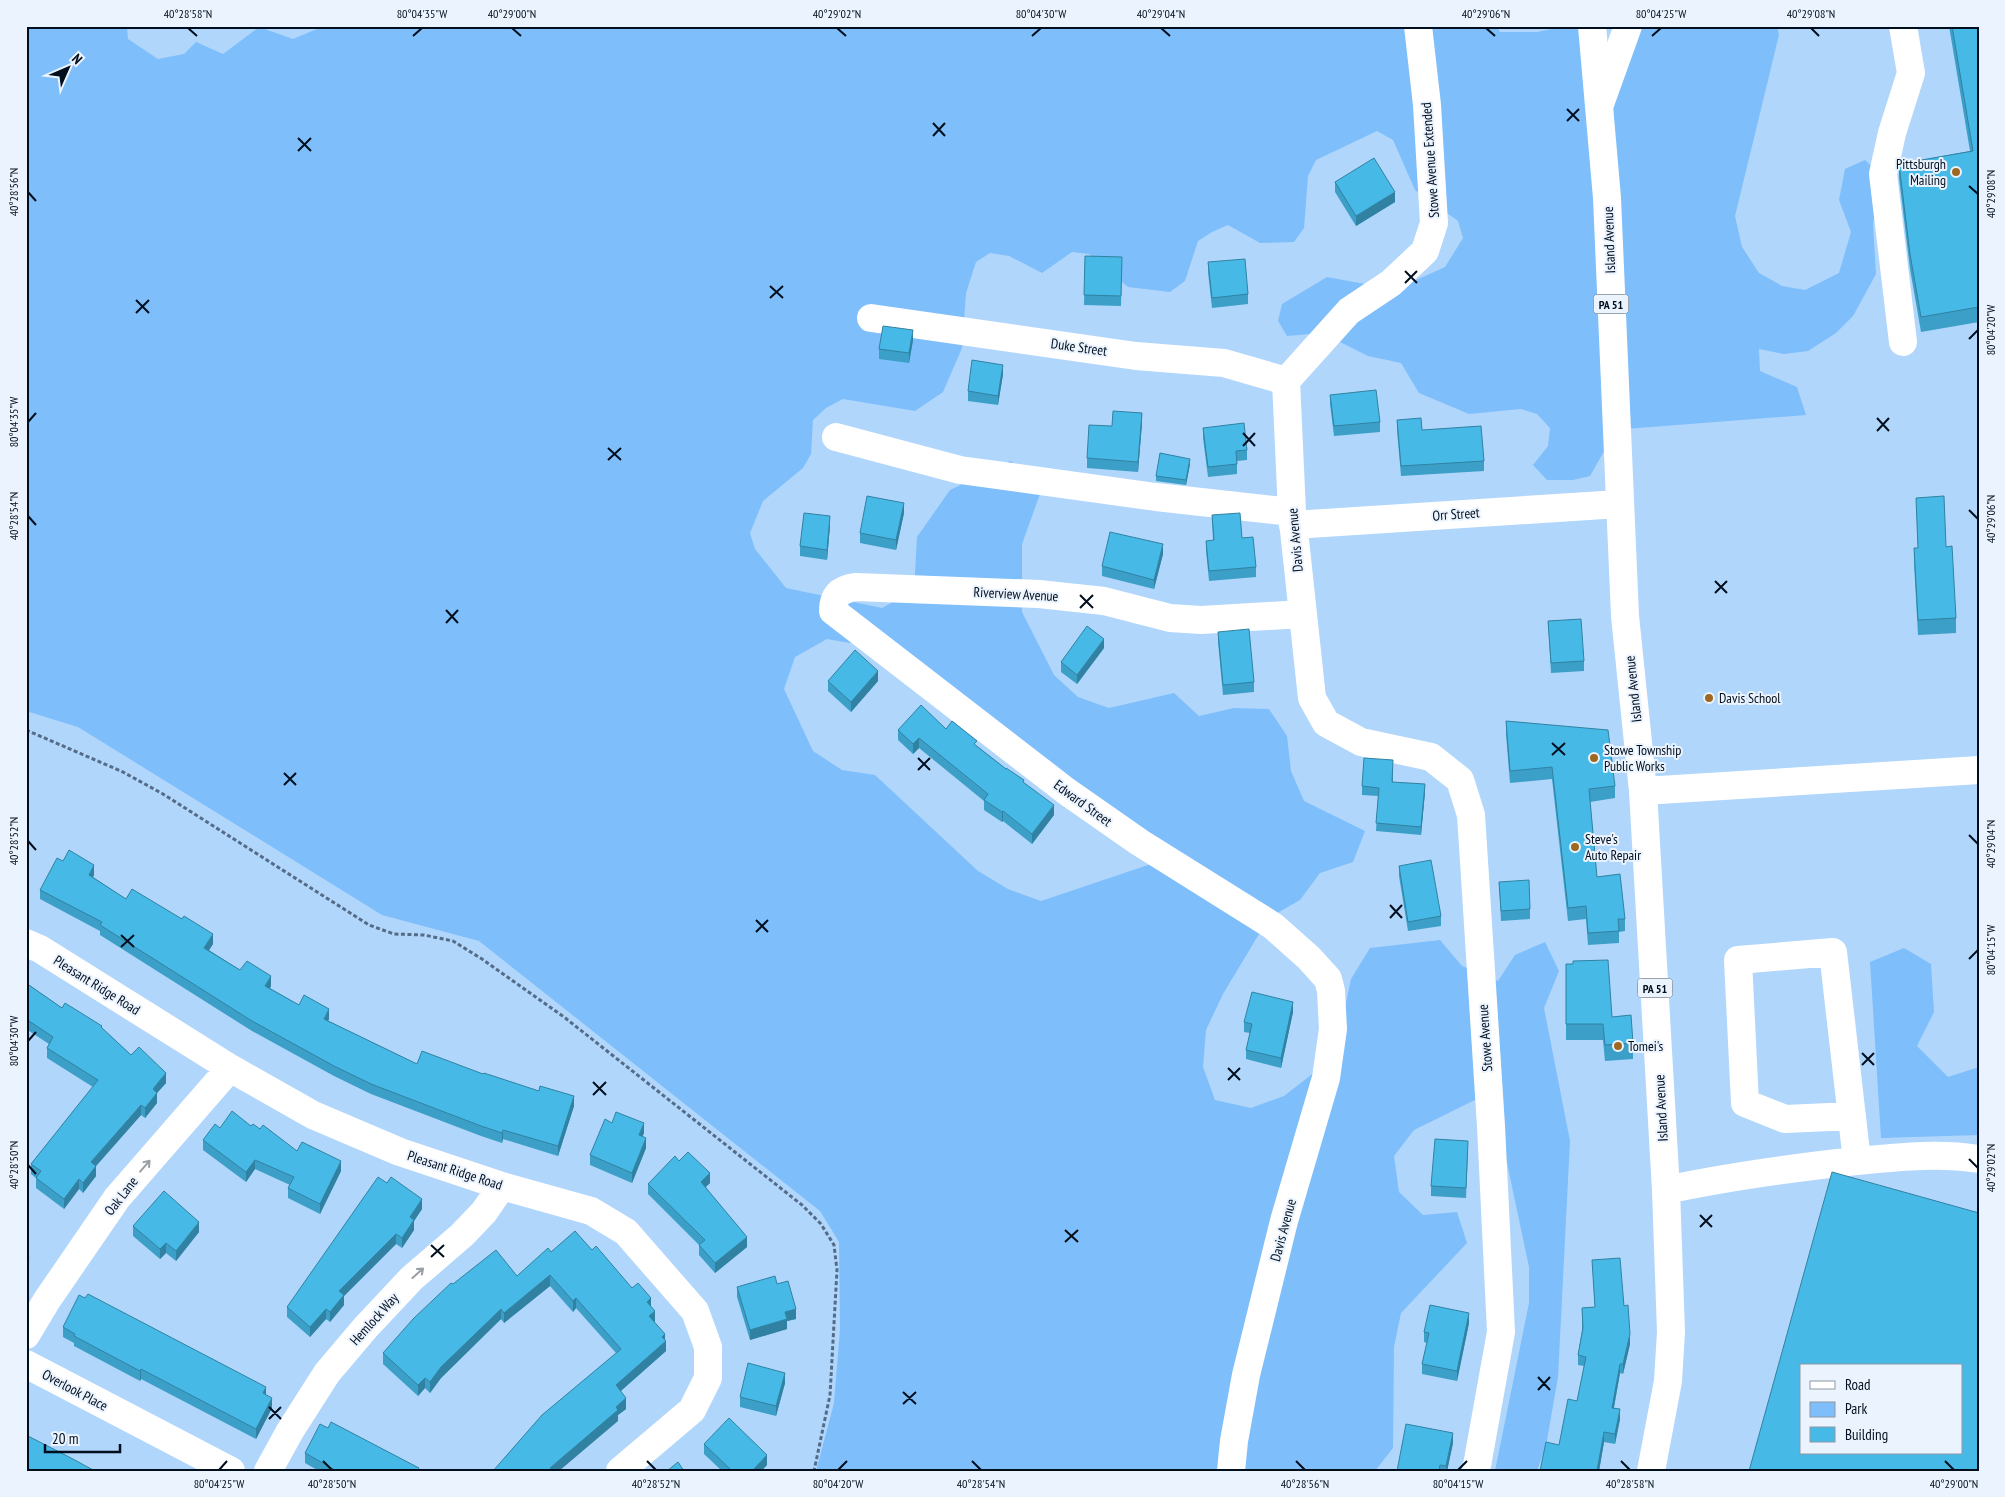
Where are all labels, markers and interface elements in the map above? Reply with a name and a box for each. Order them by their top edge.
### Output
text: 40°28'58"N [164,6,212,21]
text: 80°04'35"W [397,6,447,21]
text: 40°29'00"N [488,6,536,21]
text: 40°29'02"N [813,6,861,21]
text: 80°04'30"W [1016,6,1066,21]
text: 40°29'04"N [1137,6,1185,21]
text: 40°29'06"N [1462,6,1510,21]
text: 80°04'25"W [1636,6,1686,21]
text: 40°29'08"N [1787,6,1835,21]
north arrow [42,42,92,92]
text: N [68,50,86,68]
street label: Stowe Avenue Extended [1417,102,1443,218]
place label: Pittsburgh Mailing [1896,155,1946,189]
marker: Pittsburgh Mailing [1950,166,1962,178]
text: 40°28'56"N [6,168,21,216]
text: 40°29'08"N [1983,170,1998,218]
street label: Island Avenue [1599,206,1619,274]
road number: PA 51 [1594,294,1628,314]
text: 80°04'20"W [1983,305,1998,355]
street label: Duke Street [1050,334,1108,360]
text: 80°04'35"W [6,397,21,447]
text: 40°28'54"N [6,492,21,540]
text: 40°29'06"N [1983,495,1998,543]
street label: Orr Street [1432,503,1480,525]
street label: Davis Avenue [1283,507,1307,573]
street label: Riverview Avenue [973,583,1059,605]
street label: Island Avenue [1621,654,1645,723]
place label: Davis School [1719,689,1781,707]
marker: Davis School [1703,692,1715,704]
place label: Stowe Township Public Works [1604,741,1681,775]
marker: Stowe Township Public Works [1588,752,1600,764]
street label: Edward Street [1050,776,1116,830]
text: 40°28'52"N [6,817,21,865]
text: 40°29'04"N [1983,820,1998,868]
place label: Steve's Auto Repair [1585,830,1641,864]
marker: Steve's Auto Repair [1569,841,1581,853]
text: 80°04'15"W [1983,925,1998,975]
street label: Pleasant Ridge Road [50,951,144,1019]
road number: PA 51 [1638,978,1672,998]
street label: Stowe Avenue [1474,1003,1496,1072]
text: 80°04'30"W [6,1016,21,1066]
place label: Tomei's [1628,1037,1664,1055]
marker: Tomei's [1612,1040,1624,1052]
street label: Island Avenue [1650,1074,1672,1142]
text: 40°28'50"N [6,1141,21,1189]
text: 40°29'02"N [1983,1144,1998,1192]
street label: Pleasant Ridge Road [405,1146,505,1194]
one-way arrow [139,1160,151,1173]
street label: Oak Lane [100,1173,142,1219]
street label: Davis Avenue [1266,1196,1300,1263]
one-way arrow [412,1267,425,1279]
street label: Hemlock Way [346,1289,403,1349]
legend [1800,1364,1962,1454]
street label: Overlook Place [39,1365,111,1415]
text: Road [1845,1375,1871,1394]
text: Park [1845,1399,1867,1418]
scale bar [45,1422,120,1454]
text: Building [1845,1425,1888,1444]
text: 20 m [52,1429,78,1448]
text: 80°04'25"W [194,1476,244,1491]
text: 40°28'50"N [308,1476,356,1491]
text: 40°28'52"N [632,1476,680,1491]
text: 80°04'20"W [813,1476,863,1491]
text: 40°28'54"N [957,1476,1005,1491]
text: 40°28'56"N [1281,1476,1329,1491]
text: 80°04'15"W [1433,1476,1483,1491]
text: 40°28'58"N [1606,1476,1654,1491]
text: 40°29'00"N [1930,1476,1978,1491]

